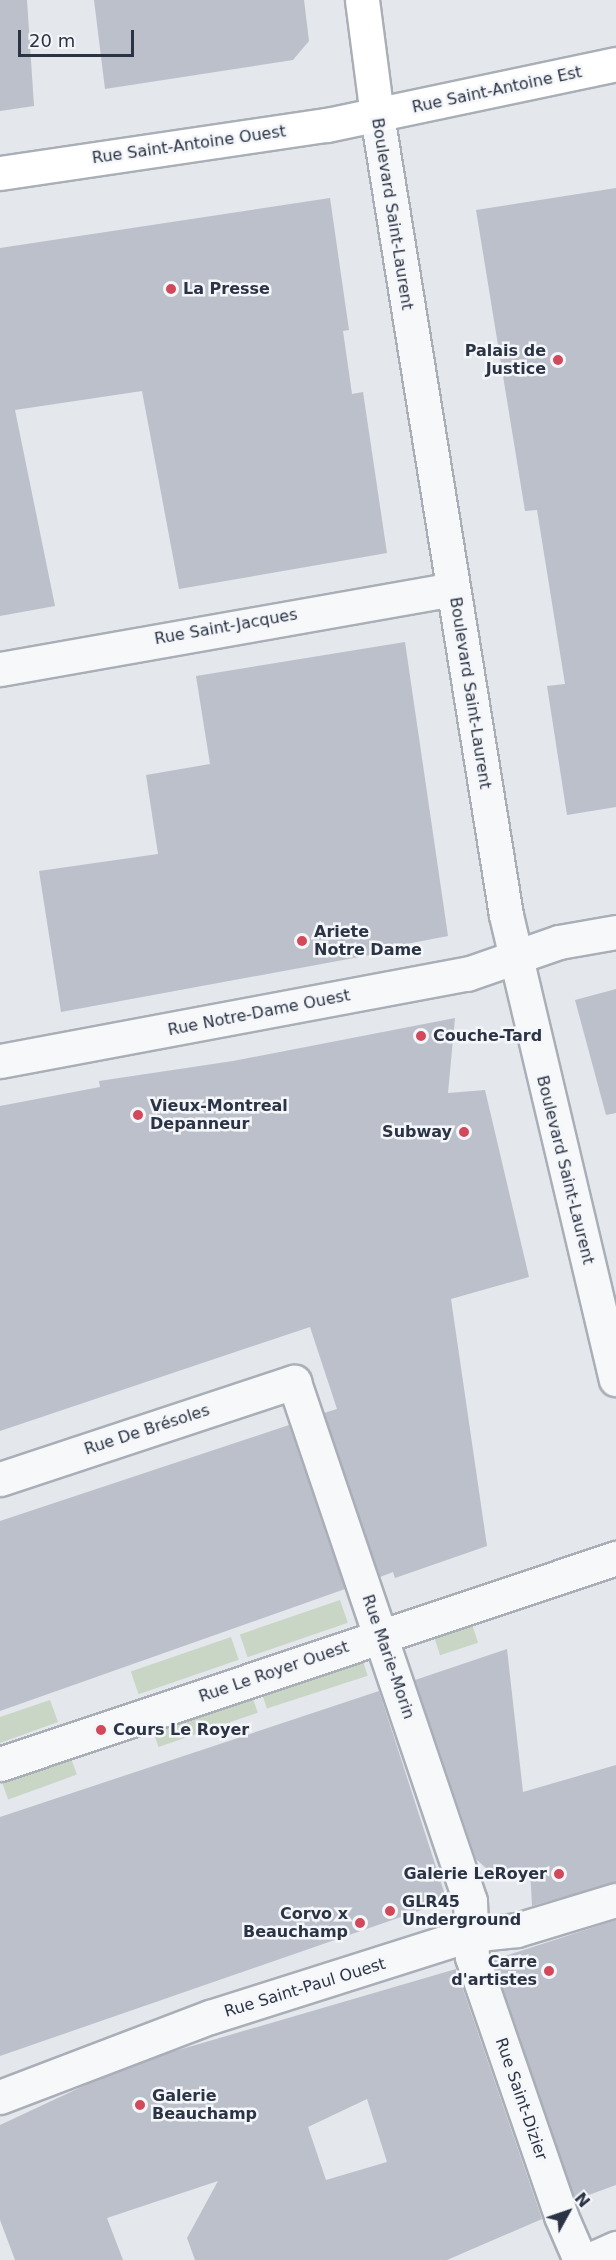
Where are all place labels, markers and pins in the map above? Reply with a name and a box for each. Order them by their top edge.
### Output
place label: La Presse [183,279,270,299]
marker: La Presse [164,282,178,296]
place label: Palais de Justice [465,341,546,379]
marker: Palais de Justice [551,353,565,367]
place label: Ariete Notre Dame [314,922,422,960]
marker: Ariete Notre Dame [295,934,309,948]
place label: Couche-Tard [433,1026,542,1046]
marker: Couche-Tard [414,1029,428,1043]
place label: Vieux-Montreal Depanneur [150,1096,288,1134]
marker: Vieux-Montreal Depanneur [131,1108,145,1122]
place label: Subway [382,1122,452,1142]
marker: Subway [457,1125,471,1139]
place label: Cours Le Royer [113,1720,249,1740]
marker: Cours Le Royer [94,1723,108,1737]
place label: Galerie LeRoyer [403,1864,547,1884]
marker: Galerie LeRoyer [552,1867,566,1881]
place label: GLR45 Underground [402,1892,521,1930]
place label: Corvo x Beauchamp [243,1904,348,1942]
marker: GLR45 Underground [383,1904,397,1918]
marker: Corvo x Beauchamp [353,1916,367,1930]
place label: Carre d'artistes [451,1952,537,1990]
marker: Carre d'artistes [542,1964,556,1978]
place label: Galerie Beauchamp [152,2086,257,2124]
marker: Galerie Beauchamp [133,2098,147,2112]

